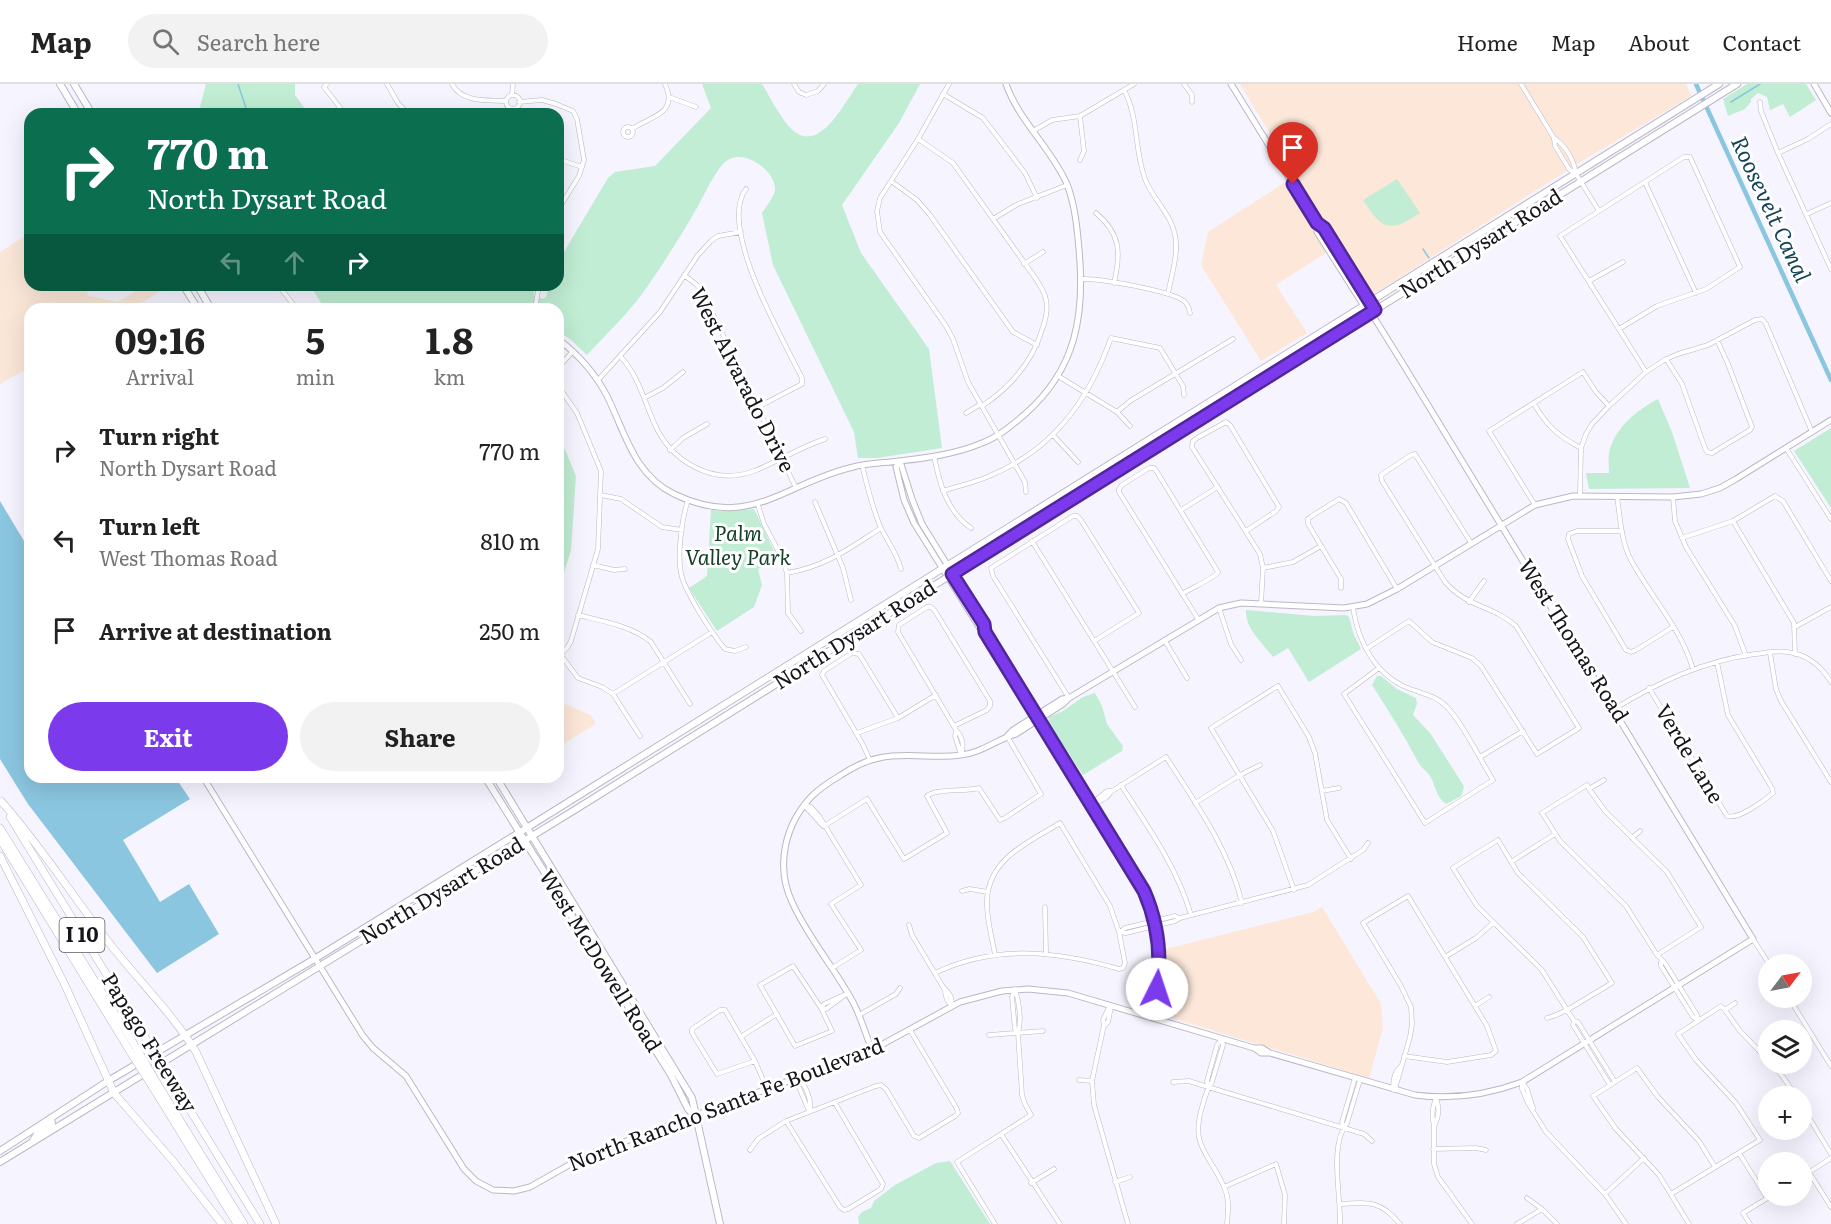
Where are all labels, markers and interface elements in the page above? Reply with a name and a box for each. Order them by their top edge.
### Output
search box [128,14,548,68]
text: Map [30,20,92,62]
icon: search [149,25,182,58]
text: Search here [197,25,320,58]
text: Home [1457,26,1518,57]
text: Map [1551,26,1595,57]
text: About [1628,26,1690,57]
text: Contact [1723,26,1801,57]
text: 770 m [147,120,269,182]
pin [1267,122,1318,184]
water label: Roosevelt Canal [1724,130,1821,288]
icon: arrive [1276,131,1309,164]
icon: right [48,132,126,210]
text: North Dysart Road [147,177,387,217]
street label: North Dysart Road [1392,179,1567,304]
icon: left [215,246,248,279]
icon: ahead [278,246,311,279]
icon: right [341,246,374,279]
street label: West Alvarado Drive [684,281,804,477]
text: 09:16 [115,312,205,365]
text: 5 [306,312,325,365]
text: 1.8 [426,312,473,365]
text: Arrival [126,361,194,391]
text: min [296,361,335,391]
text: km [434,361,465,391]
text: Turn right [99,419,219,452]
icon: right [48,434,81,467]
text: 770 m [479,434,540,467]
text: North Dysart Road [99,452,277,482]
text: Turn left [99,509,200,542]
park label: Palm Valley Park [685,516,791,571]
icon: left [48,524,81,557]
text: 810 m [480,524,540,557]
text: West Thomas Road [99,542,278,572]
street label: West Thomas Road [1512,552,1638,728]
street label: North Dysart Road [766,570,941,695]
icon: arrive [48,614,81,647]
text: Arrive at destination [99,614,332,647]
text: 250 m [479,614,540,647]
street label: Verde Lane [1649,697,1733,808]
button: Exit [48,702,288,771]
button: Share [300,702,540,771]
street label: North Dysart Road [353,827,529,950]
street label: West McDowell Road [533,862,671,1057]
road number: I 10 [60,918,104,952]
north arrow [1758,954,1812,1008]
map controls [1758,954,1812,1206]
position arrow [1125,957,1189,1021]
street label: Papago Freeway [96,966,207,1118]
button: layers [1758,1020,1812,1074]
street label: North Rancho Santa Fe Boulevard [563,1028,888,1177]
button: + [1758,1086,1812,1140]
button: − [1758,1152,1812,1206]

